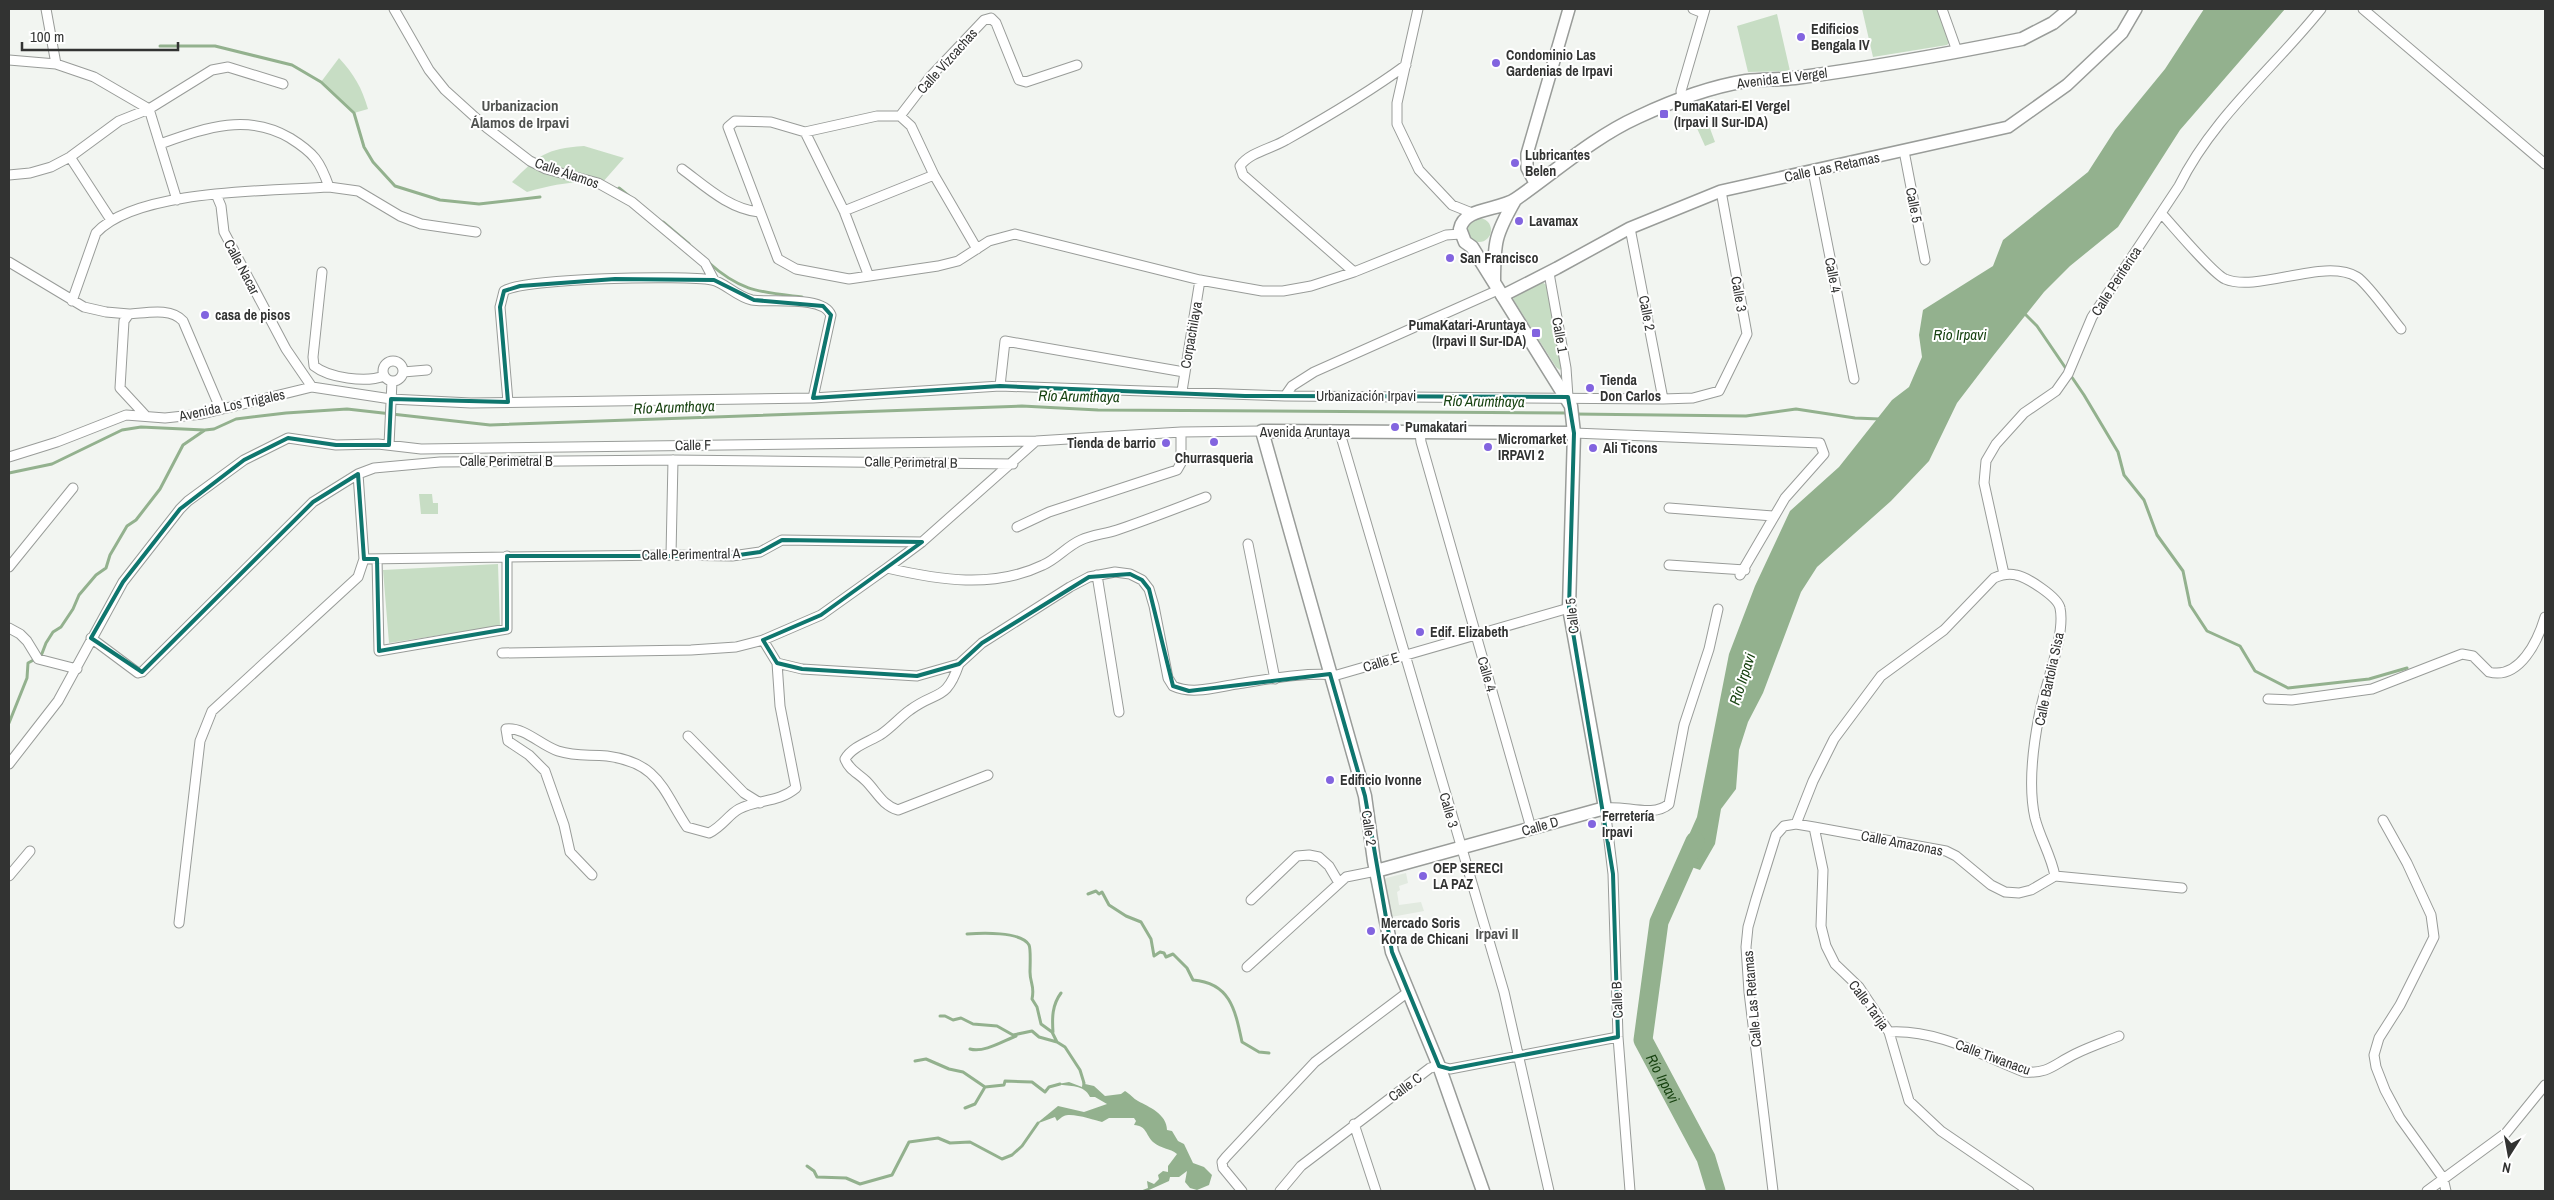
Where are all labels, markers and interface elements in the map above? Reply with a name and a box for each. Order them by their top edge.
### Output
scale bar [22,20,179,52]
place label: Edificios Bengala IV [1811,20,1870,54]
street label: Calle Vizcachas [913,24,981,98]
text: 100 m [30,26,64,47]
marker: Edificios Bengala IV [1795,31,1807,43]
place label: Condominio Las Gardenias de Irpavi [1506,46,1613,80]
marker: Condominio Las Gardenias de Irpavi [1490,57,1502,69]
street label: Avenida El Vergel [1735,64,1828,93]
district label: Urbanizacion Álamos de Irpavi [471,95,569,133]
place label: PumaKatari-El Vergel (Irpavi II Sur-IDA) [1674,97,1790,131]
marker: PumaKatari-El Vergel (Irpavi II Sur-IDA) [1658,108,1670,120]
place label: Lubricantes Belen [1525,146,1590,180]
street label: Calle Las Retamas [1783,148,1882,186]
street label: Calle Álamos [532,154,602,192]
marker: Lubricantes Belen [1509,157,1521,169]
street label: Calle 5 [1902,186,1926,224]
place label: Lavamax [1529,212,1579,230]
marker: Lavamax [1513,215,1525,227]
street label: Calle Nacar [220,236,264,298]
street label: Calle Periferica [2087,242,2145,319]
place label: San Francisco [1460,249,1538,267]
marker: San Francisco [1444,252,1456,264]
street label: Calle 4 [1821,256,1845,295]
street label: Calle 3 [1727,275,1751,313]
street label: Calle 2 [1635,294,1659,332]
street label: Corpachilaya [1176,300,1206,370]
place label: casa de pisos [215,306,290,324]
marker: casa de pisos [199,309,211,321]
place label: PumaKatari-Aruntaya (Irpavi II Sur-IDA) [1409,316,1527,350]
street label: Calle 1 [1548,316,1572,355]
water label: Río Irpavi [1933,324,1987,345]
marker: PumaKatari-Aruntaya (Irpavi II Sur-IDA) [1530,327,1542,339]
place label: Tienda Don Carlos [1600,371,1661,405]
marker: Tienda Don Carlos [1584,382,1596,394]
street label: Avenida Los Trigales [176,385,287,425]
water label: Río Arumthaya [1038,385,1120,407]
street label: Urbanización Irpavi [1316,387,1416,405]
water label: Río Arumthaya [1443,390,1525,412]
water label: Río Arumthaya [633,395,715,419]
place label: Pumakatari [1405,418,1467,436]
marker: Pumakatari [1389,421,1401,433]
street label: Avenida Aruntaya [1259,423,1351,441]
place label: Micromarket IRPAVI 2 [1498,430,1566,464]
place label: Tienda de barrio [1067,434,1156,452]
street label: Calle F [675,436,711,454]
marker: Churrasqueria [1208,436,1220,448]
marker: Tienda de barrio [1160,437,1172,449]
place label: Ali Ticons [1603,439,1658,457]
marker: Micromarket IRPAVI 2 [1482,441,1494,453]
marker: Ali Ticons [1587,442,1599,454]
place label: Churrasqueria [1175,449,1254,467]
street label: Calle Perimetral B [459,452,553,470]
street label: Calle Perimetral B [864,452,958,472]
street label: Calle Perimentral A [641,544,741,564]
street label: Calle 5 [1561,597,1583,635]
place label: Edif. Elizabeth [1430,623,1508,641]
marker: Edif. Elizabeth [1414,626,1426,638]
street label: Calle Bartolia Sisa [2030,630,2068,727]
street label: Calle E [1361,648,1401,676]
water label: Río Irpavi [1724,650,1760,708]
street label: Calle 4 [1473,654,1501,694]
place label: Edificio Ivonne [1340,771,1422,789]
marker: Edificio Ivonne [1324,774,1336,786]
street label: Calle 3 [1435,790,1463,830]
place label: Ferretería Irpavi [1602,807,1655,841]
street label: Calle 2 [1358,809,1380,847]
street label: Calle D [1519,812,1561,840]
marker: Ferretería Irpavi [1586,818,1598,830]
street label: Calle Amazonas [1860,826,1945,860]
place label: OEP SERECI LA PAZ [1433,859,1503,893]
marker: OEP SERECI LA PAZ [1417,870,1429,882]
place label: Mercado Soris Kora de Chicani [1381,914,1468,948]
district label: Irpavi II [1475,923,1519,944]
marker: Mercado Soris Kora de Chicani [1365,925,1377,937]
street label: Calle Las Retamas [1739,950,1765,1048]
street label: Calle Tarija [1845,976,1894,1034]
street label: Calle B [1607,981,1627,1019]
street label: Calle Tiwanacu [1953,1035,2033,1079]
water label: Río Irpavi [1642,1050,1685,1107]
street label: Calle C [1385,1068,1425,1106]
north arrow [2484,1130,2534,1180]
text: N [2501,1158,2512,1177]

